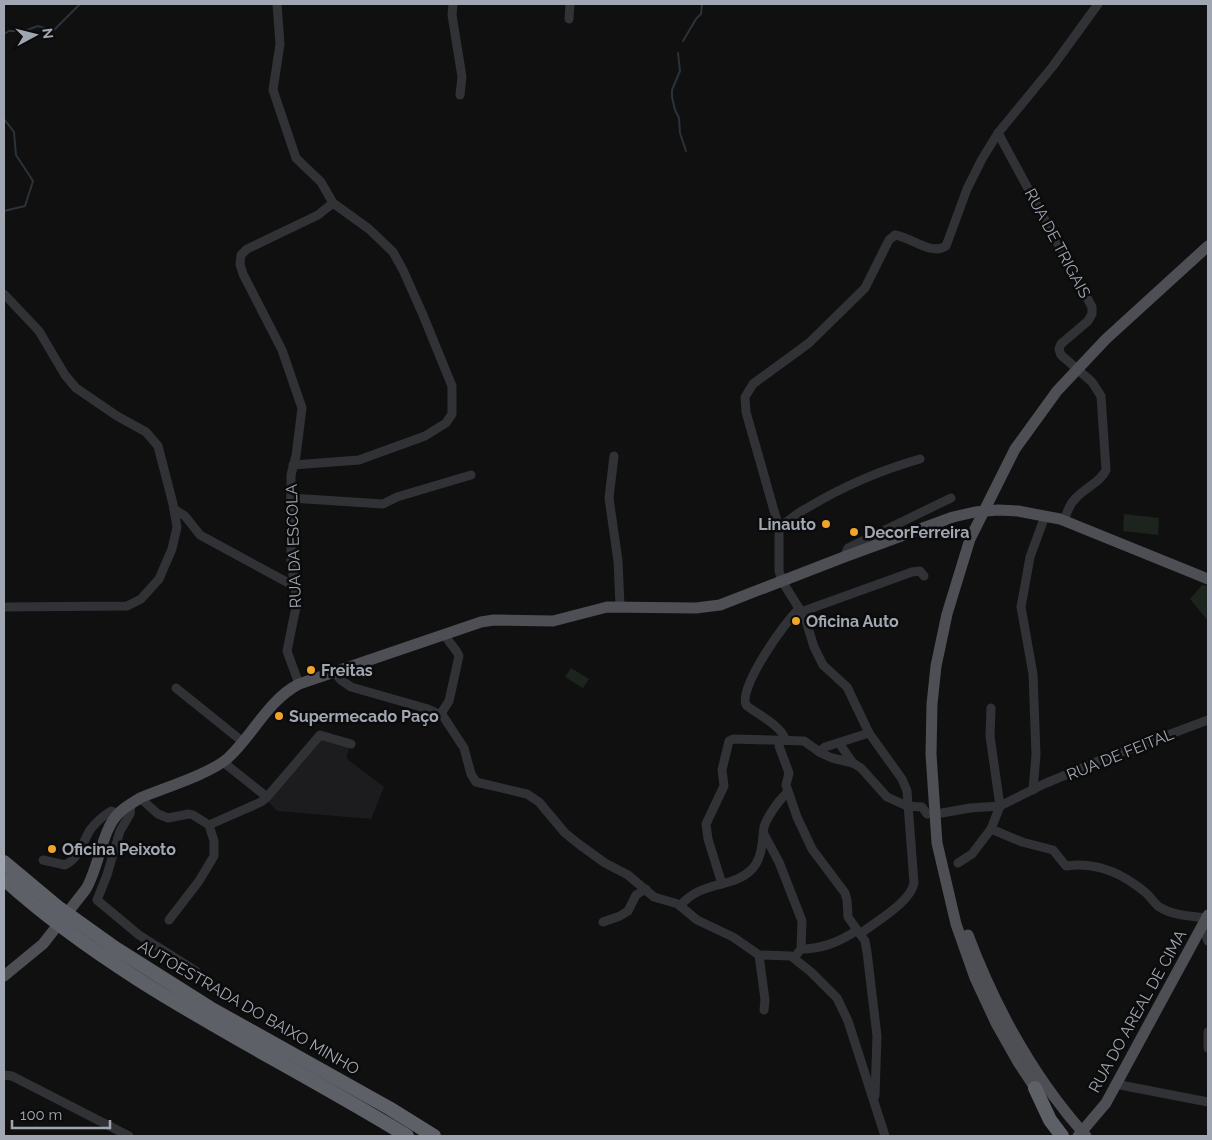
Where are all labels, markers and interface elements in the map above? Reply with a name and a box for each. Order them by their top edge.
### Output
north arrow [10,10,60,60]
text: N [39,27,56,40]
street label: RUA DE TRIGAIS [1021,185,1095,302]
street label: RUA DA ESCOLA [282,483,305,608]
place label: Linauto [758,515,816,534]
marker: Linauto [820,518,832,530]
place label: DecorFerreira [864,523,969,542]
marker: DecorFerreira [848,526,860,538]
place label: Oficina Auto [806,612,899,631]
marker: Oficina Auto [790,615,802,627]
place label: Freitas [321,661,373,680]
marker: Freitas [305,664,317,676]
place label: Supermecado Paço [289,707,439,726]
marker: Supermecado Paço [273,710,285,722]
street label: RUA DE FEITAL [1064,724,1177,785]
place label: Oficina Peixoto [62,840,176,859]
marker: Oficina Peixoto [46,843,58,855]
street label: RUA DO AREAL DE CIMA [1085,926,1190,1096]
street label: AUTOESTRADA DO BAIXO MINHO [135,936,363,1079]
scale bar [12,1098,110,1130]
text: 100 m [20,1106,62,1124]

